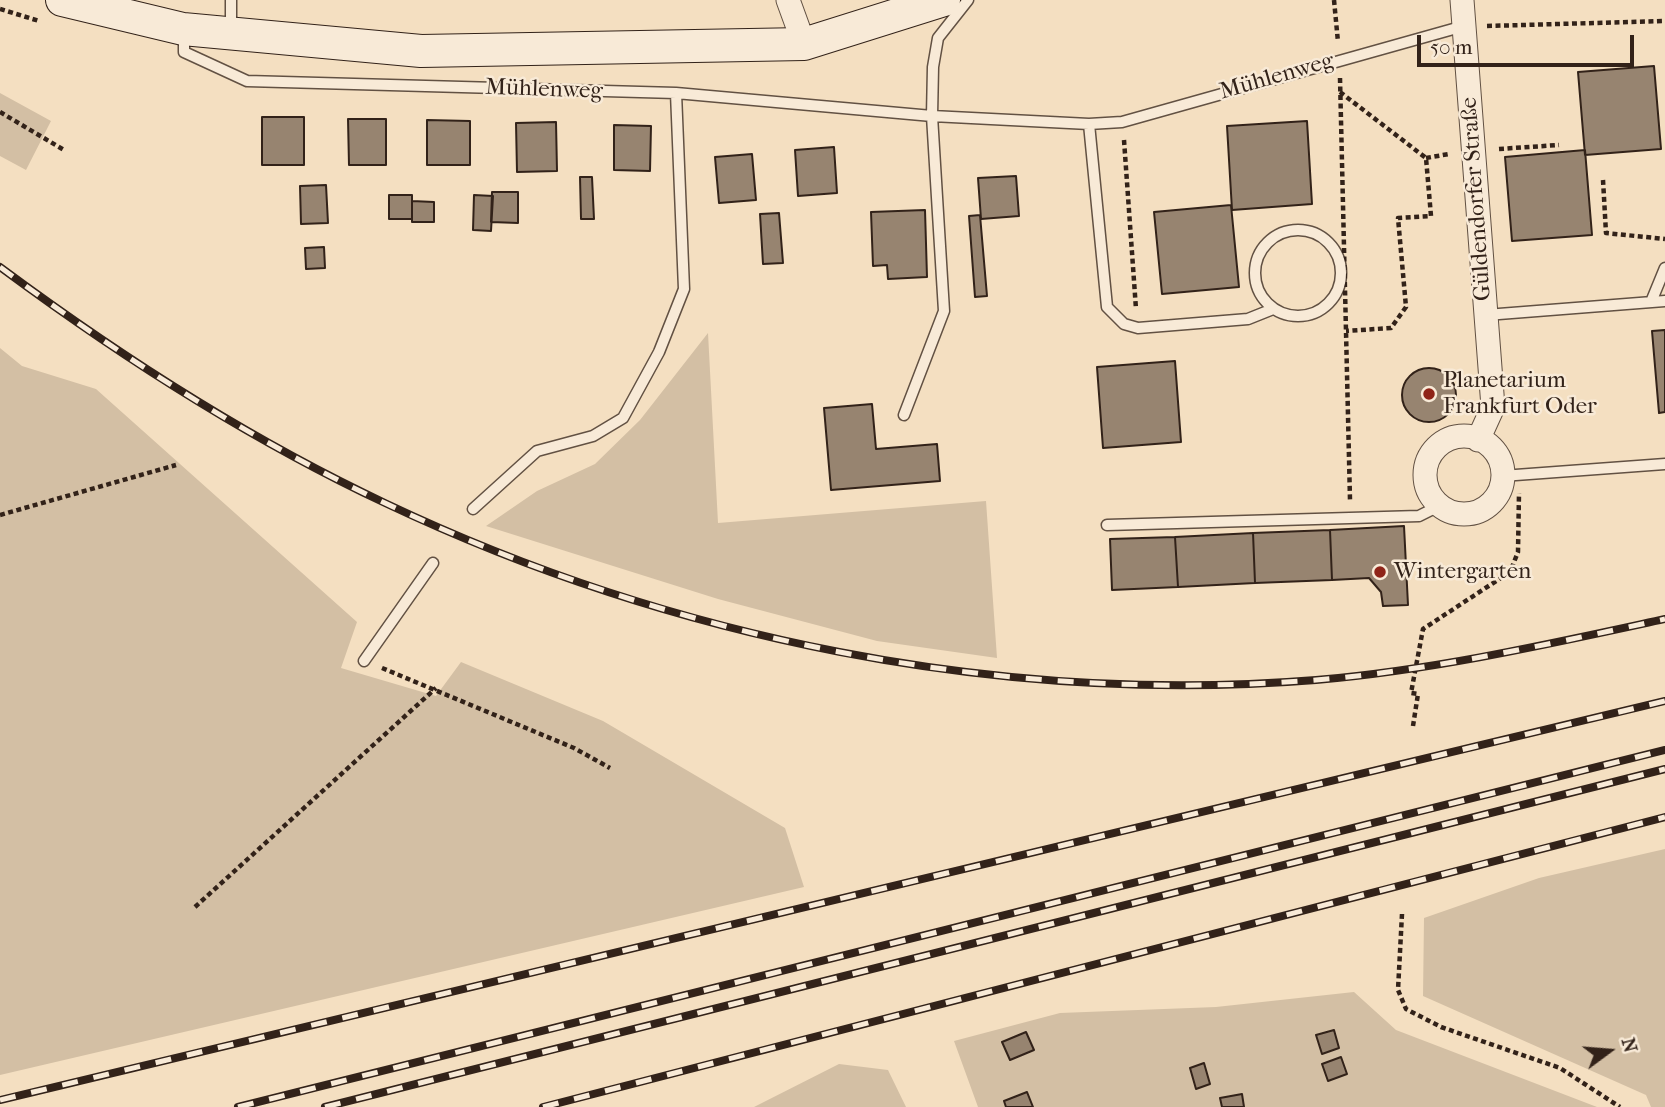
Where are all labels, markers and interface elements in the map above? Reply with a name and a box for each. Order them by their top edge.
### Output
scale bar [1420,21,1637,65]
text: 50 m [1430,35,1473,59]
street label: Mühlenweg [1217,48,1337,106]
street label: Mühlenweg [485,74,603,106]
street label: Güldendorfer Straße [1456,96,1498,302]
place label: Planetarium Frankfurt Oder [1443,367,1597,421]
marker: Planetarium Frankfurt Oder [1421,386,1437,402]
place label: Wintergarten [1394,558,1531,586]
marker: Wintergarten [1372,564,1388,580]
north arrow [1574,1016,1644,1086]
text: N [1617,1035,1642,1055]

